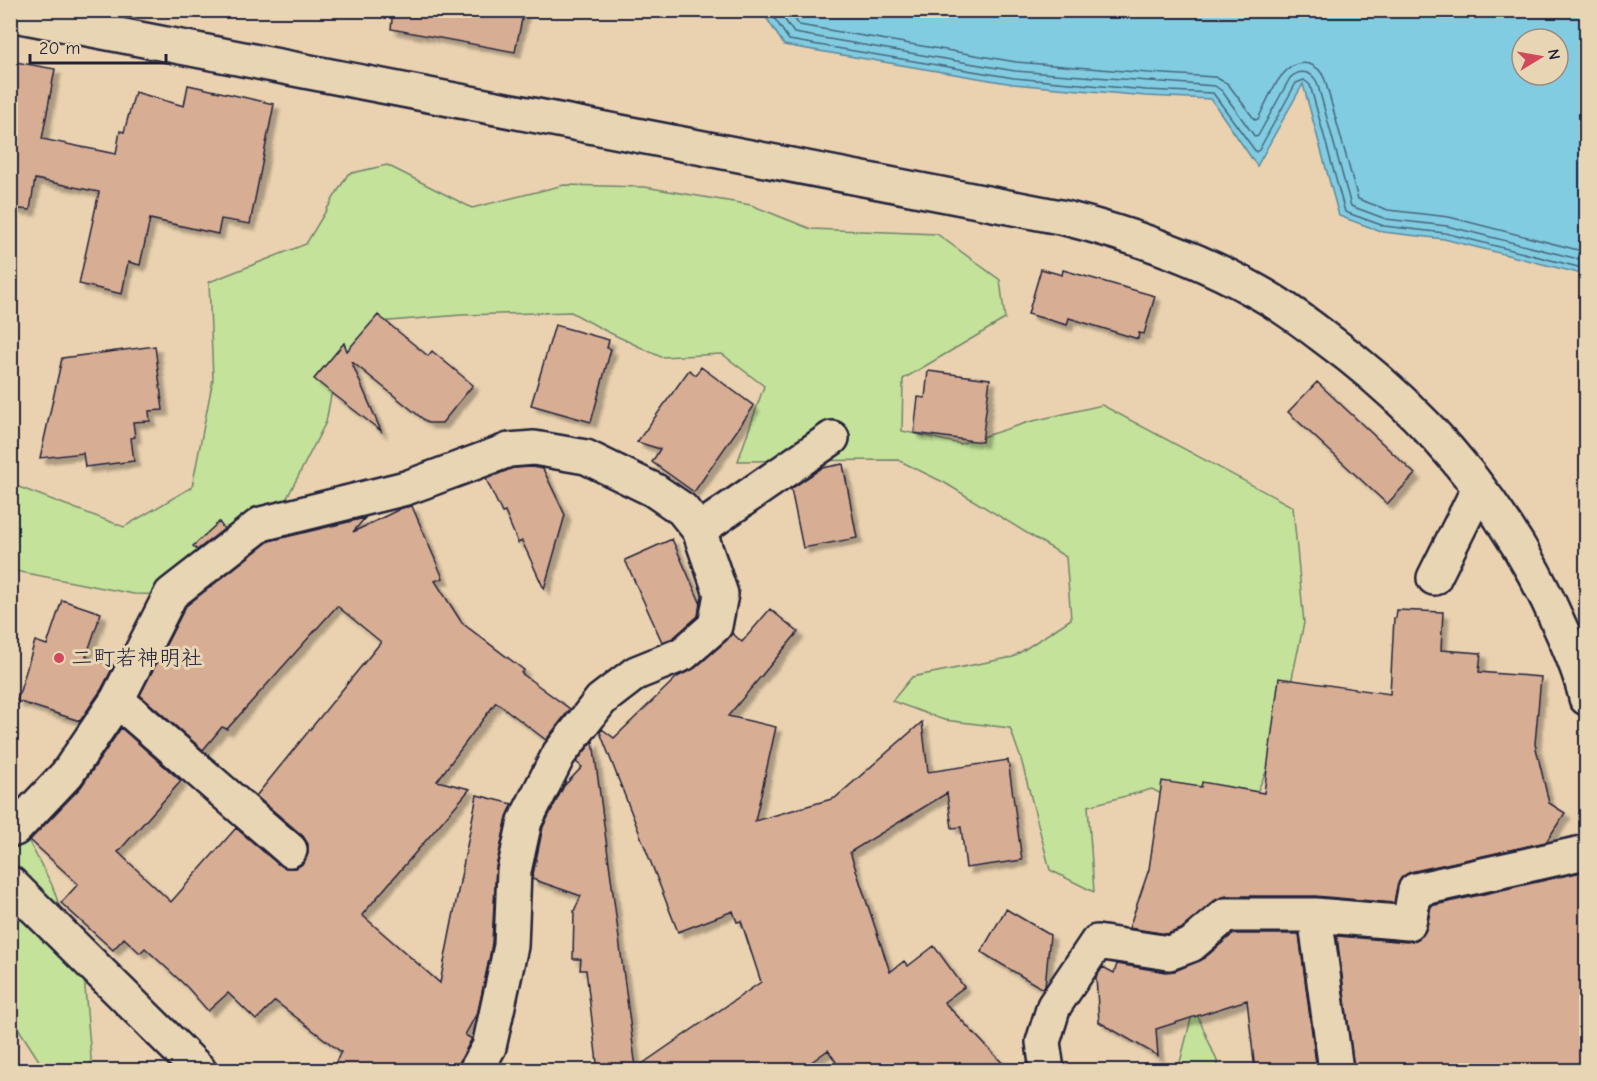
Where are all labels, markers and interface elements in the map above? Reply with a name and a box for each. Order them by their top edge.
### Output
scale bar [30,27,166,65]
north arrow [1510,27,1570,87]
text: 20 m [39,38,80,59]
text: N [1544,47,1564,61]
place label: 二町若神明社 [71,645,203,671]
marker: 二町若神明社 [52,651,66,665]

